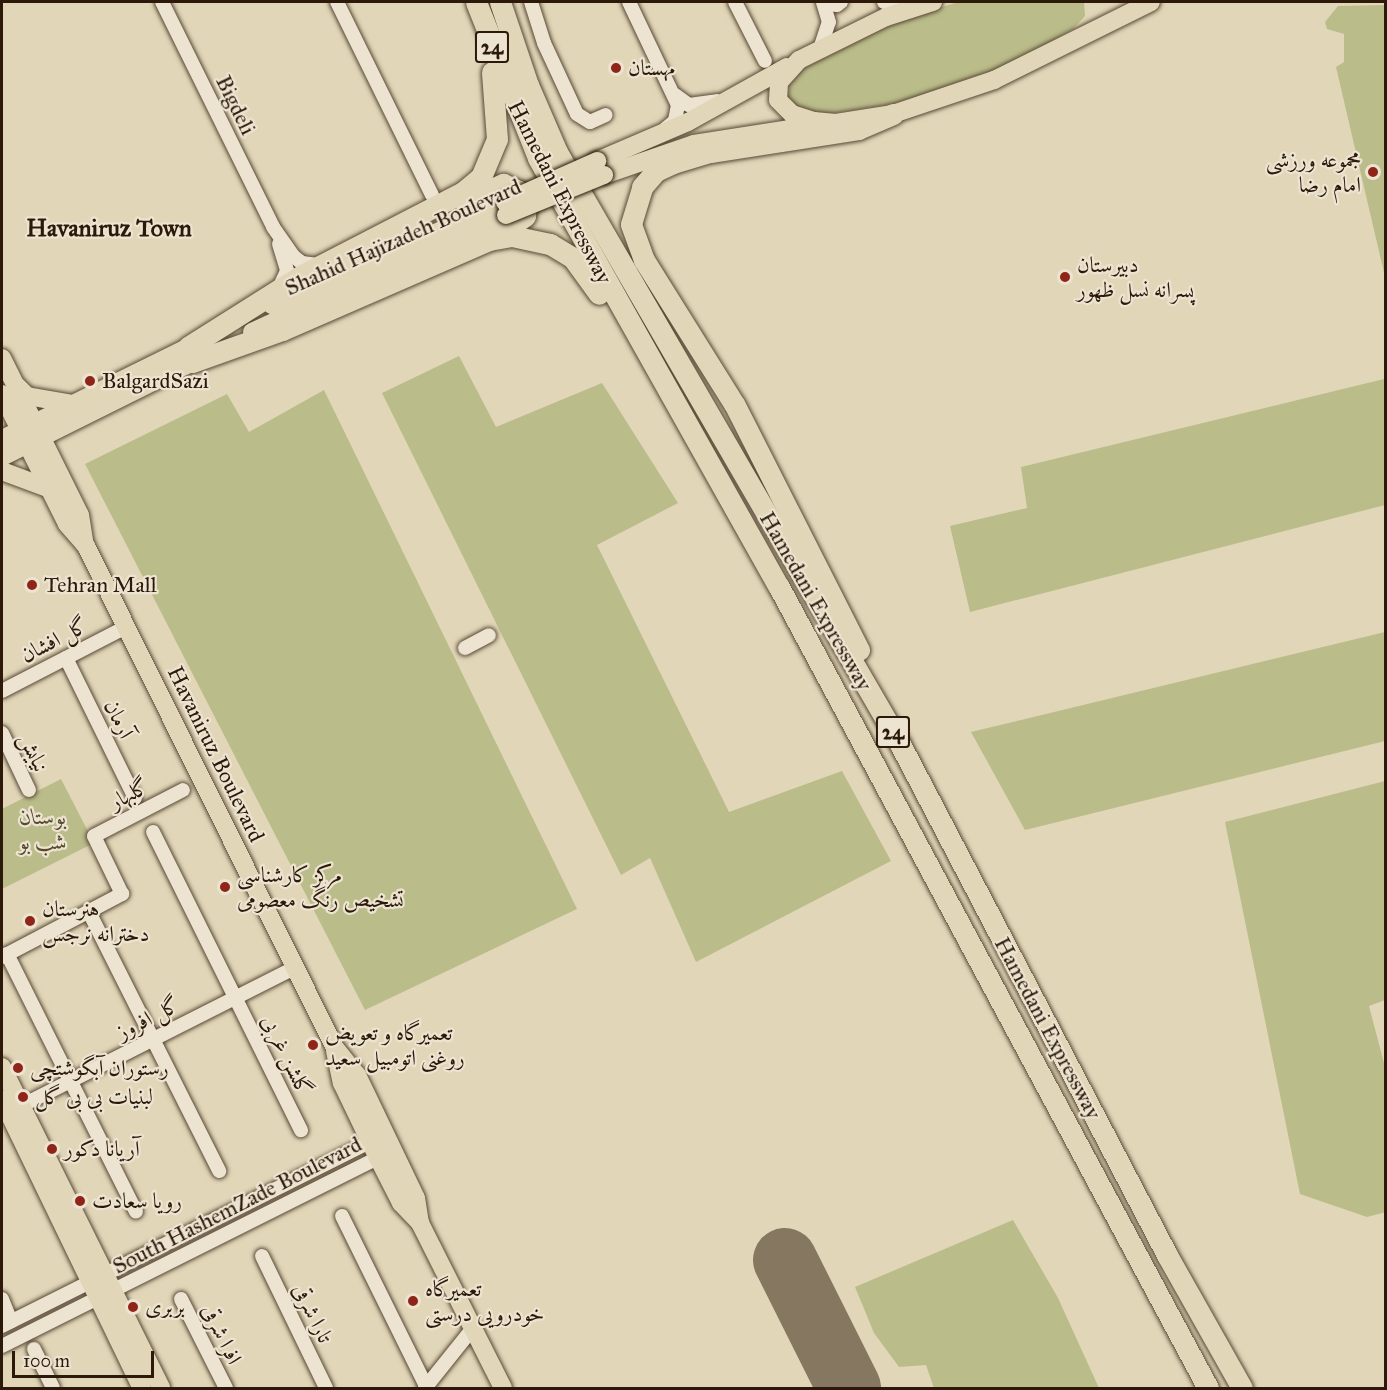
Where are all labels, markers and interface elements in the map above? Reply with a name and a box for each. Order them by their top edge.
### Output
road number: 24 [474,29,510,65]
place label: مهستان [628,55,675,81]
marker: مهستان [609,61,623,75]
street label: Bigdeli [210,71,262,139]
street label: Hamedani Expressway [502,96,618,288]
place label: مجموعه ورزشی امام رضا [1266,146,1361,198]
marker: مجموعه ورزشی امام رضا [1366,165,1380,179]
street label: Shahid Hajizadeh Boulevard [281,173,525,301]
district label: Havaniruz Town [26,215,192,243]
place label: دبیرستان پسرانه نسل ظهور [1077,251,1194,302]
marker: دبیرستان پسرانه نسل ظهور [1058,270,1072,284]
place label: BalgardSazi [102,368,209,394]
marker: BalgardSazi [83,374,97,388]
street label: Hamedani Expressway [754,507,878,695]
place label: Tehran Mall [44,572,157,598]
marker: Tehran Mall [25,578,39,592]
street label: گل افشان [16,612,92,668]
street label: Havaniruz Boulevard [162,662,270,846]
street label: آرمان [98,695,140,743]
road number: 24 [875,714,911,750]
street label: نیایش [13,728,55,776]
street label: گلبهار [105,773,153,815]
park label: بوستان شب بو [19,803,67,854]
place label: مرکز کارشناسی تشخیص رنگ معصومی [237,861,404,912]
marker: مرکز کارشناسی تشخیص رنگ معصومی [218,880,232,894]
place label: هنرستان دخترانه نرجس [42,895,149,946]
marker: هنرستان دخترانه نرجس [23,914,37,928]
street label: Hamedani Expressway [989,932,1107,1124]
street label: گل افروز [112,991,184,1045]
street label: گلشن غربی [256,1010,318,1100]
place label: تعمیرگاه و تعویض روغنی اتومبیل سعید [325,1019,465,1070]
marker: تعمیرگاه و تعویض روغنی اتومبیل سعید [306,1038,320,1052]
place label: رستوران آبگوشتچی [30,1055,169,1081]
marker: رستوران آبگوشتچی [11,1061,25,1075]
place label: لبنیات بی بی گل [35,1084,153,1110]
marker: لبنیات بی بی گل [16,1090,30,1104]
street label: South HashemZade Boulevard [108,1131,366,1279]
place label: آریانا دکور [64,1136,140,1162]
marker: آریانا دکور [45,1142,59,1156]
place label: رویا سعادت [92,1188,182,1214]
marker: رویا سعادت [73,1194,87,1208]
place label: تعمیرگاه خودرویی درستی [425,1275,544,1326]
street label: تارا شرقی [287,1279,339,1347]
place label: بربری [145,1294,185,1320]
marker: تعمیرگاه خودرویی درستی [406,1294,420,1308]
marker: بربری [126,1300,140,1314]
street label: افرا شرقی [196,1300,248,1368]
scale bar [15,1339,158,1377]
text: 100 m [23,1350,70,1372]

